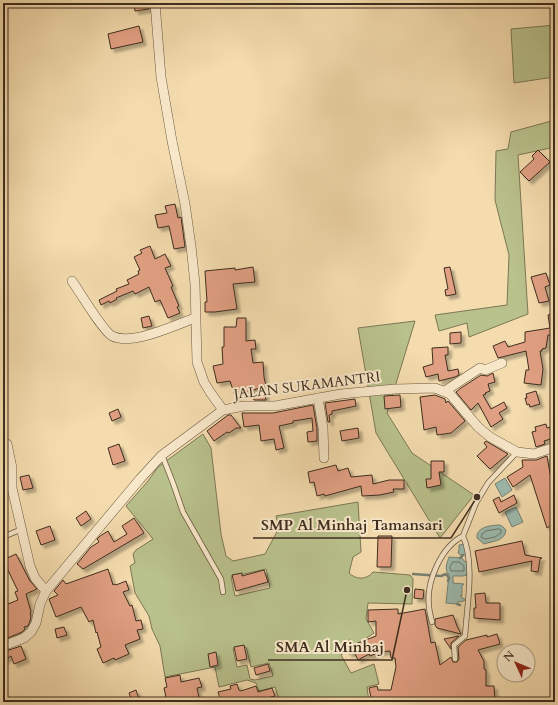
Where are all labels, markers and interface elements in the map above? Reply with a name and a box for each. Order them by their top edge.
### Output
street label: JALAN SUKAMANTRI [231,367,382,404]
callout: SMP Al Minhaj Tamansari [253,511,451,538]
text: SMP Al Minhaj Tamansari [261,515,443,535]
callout: SMA Al Minhaj [268,633,392,660]
text: SMA Al Minhaj [276,637,384,657]
north arrow [496,643,536,683]
text: N [500,647,518,665]

